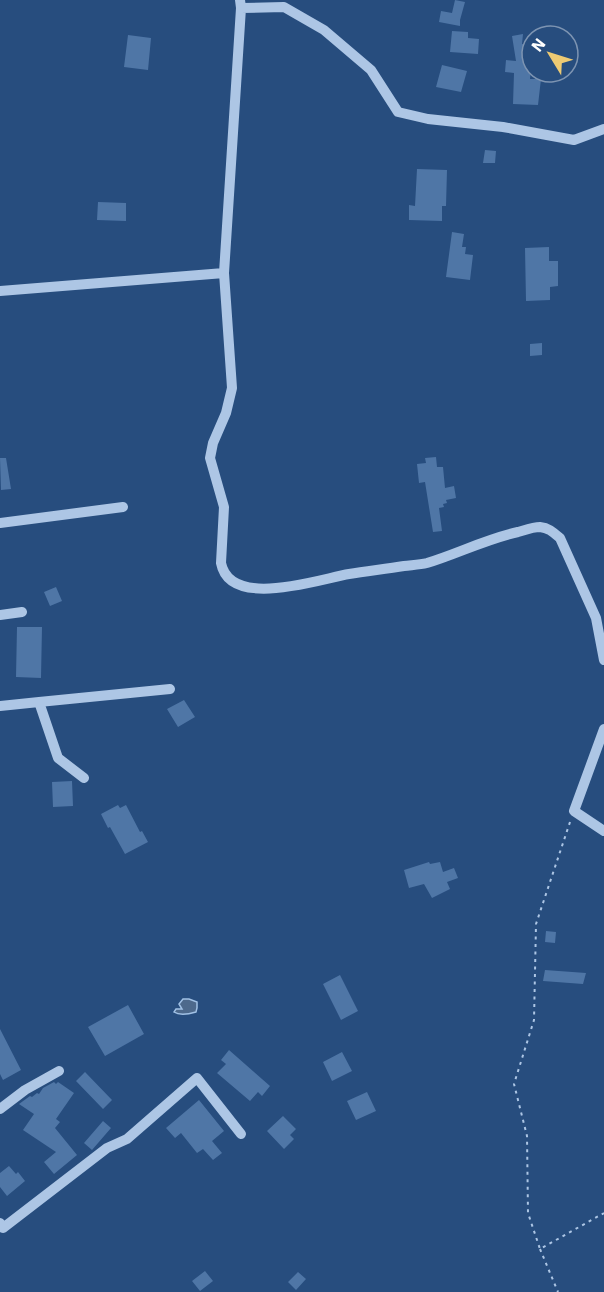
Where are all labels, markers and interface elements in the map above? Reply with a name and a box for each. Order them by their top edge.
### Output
north arrow [520,24,580,84]
text: N [527,34,550,55]

